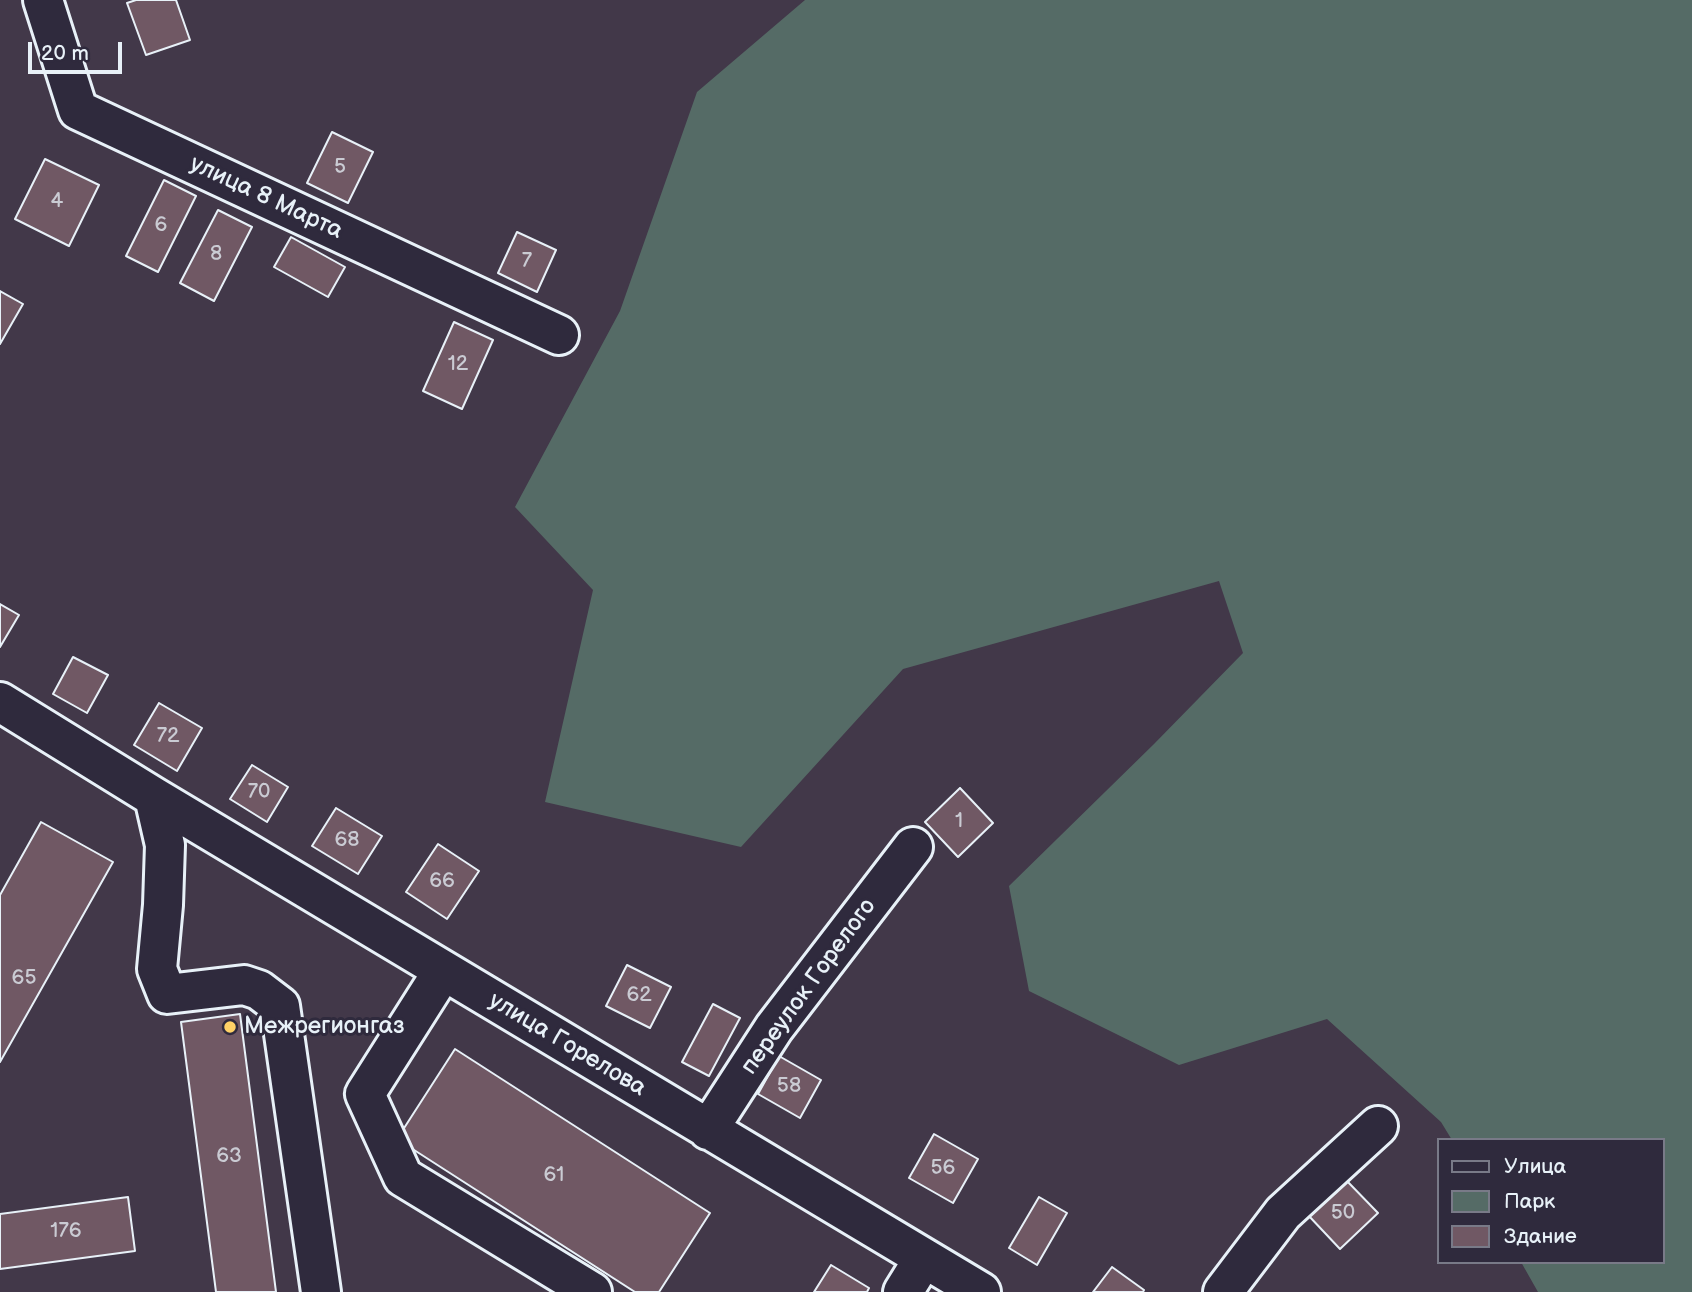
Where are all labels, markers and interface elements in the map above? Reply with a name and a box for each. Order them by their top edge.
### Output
scale bar [32,28,126,72]
text: 20 m [41,41,89,66]
street label: улица 8 Марта [185,150,347,246]
house number: 5 [334,155,346,181]
house number: 4 [51,189,63,215]
house number: 6 [155,213,167,239]
house number: 8 [210,242,222,268]
house number: 7 [522,249,532,275]
house number: 12 [448,352,468,378]
house number: 72 [157,724,179,750]
house number: 70 [248,780,270,806]
house number: 1 [955,809,963,835]
house number: 68 [334,828,360,854]
house number: 66 [429,869,455,895]
street label: переулок Горелого [735,893,883,1081]
house number: 65 [12,966,36,992]
house number: 62 [626,983,652,1009]
street label: улица Горелова [483,987,651,1103]
place label: Межрегионгаз [244,1013,404,1041]
marker: Межрегионгаз [222,1019,238,1035]
house number: 58 [777,1074,801,1100]
legend [1436,1138,1664,1264]
house number: 63 [216,1144,242,1170]
text: Улица [1504,1154,1566,1179]
house number: 56 [931,1156,955,1182]
house number: 61 [544,1163,564,1189]
text: Парк [1504,1189,1555,1214]
house number: 50 [1331,1201,1355,1227]
house number: 176 [50,1219,82,1245]
text: Здание [1504,1224,1577,1249]

